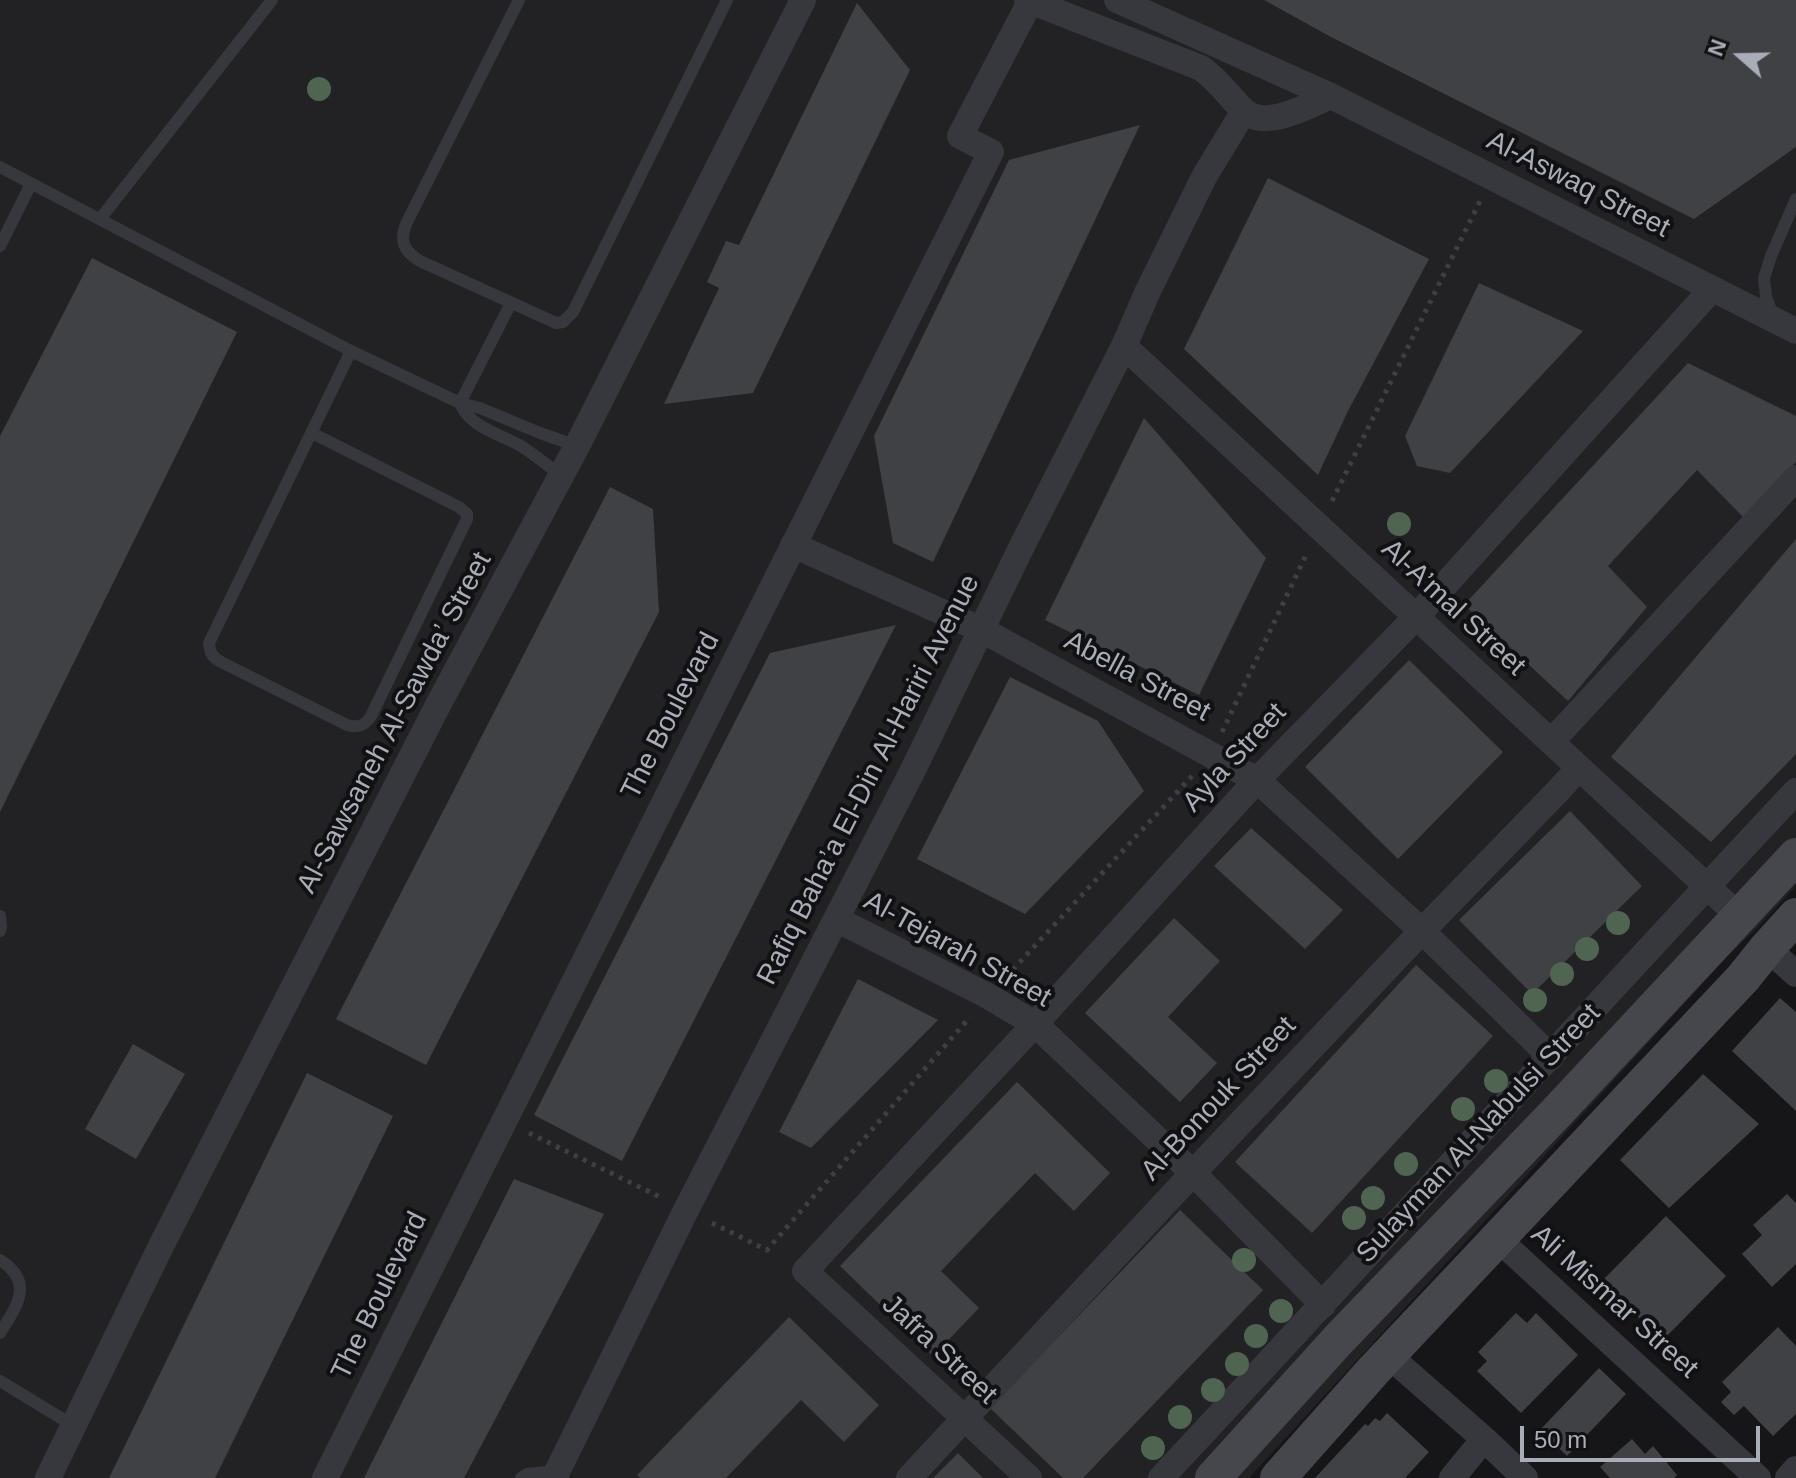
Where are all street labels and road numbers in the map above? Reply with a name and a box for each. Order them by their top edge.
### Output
street label: Al-Aswaq Street [1481,124,1675,246]
street label: Al-A’mal Street [1374,533,1532,683]
street label: Al-Sawsaneh Al-Sawda’ Street [291,547,499,899]
street label: Rafiq Baha’a El-Din Al-Hariri Avenue [751,569,987,991]
street label: Abella Street [1058,625,1216,729]
street label: The Boulevard [615,627,727,805]
street label: Ayla Street [1176,697,1294,819]
street label: Al-Tejarah Street [858,885,1056,1015]
street label: Sulayman Al-Nabulsi Street [1350,997,1608,1271]
street label: Al-Bonouk Street [1135,1010,1303,1188]
street label: The Boulevard [325,1207,435,1385]
street label: Ali Mismar Street [1524,1218,1704,1386]
street label: Jafra Street [875,1288,1003,1412]

